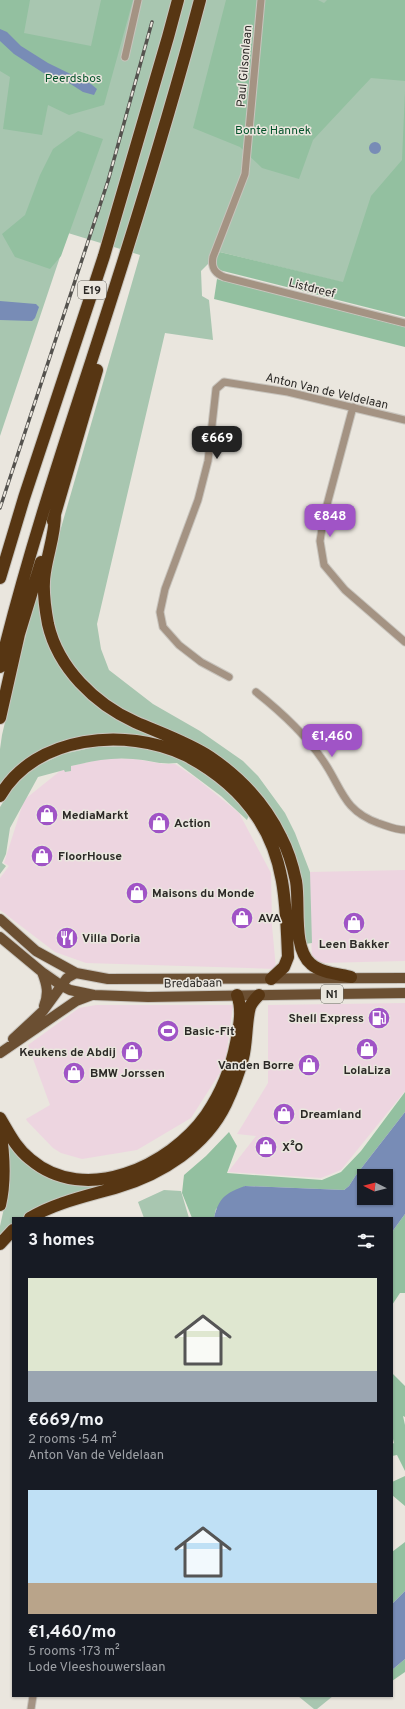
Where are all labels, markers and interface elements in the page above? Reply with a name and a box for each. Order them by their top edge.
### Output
street label: Paul Gilsonlaan [233,24,257,108]
park label: Peerdsbos [45,71,101,87]
park label: Bonte Hannek [235,123,311,139]
street label: Listdreef [287,275,337,303]
road number: E19 [78,281,106,299]
street label: Anton Van de Veldelaan [264,370,390,414]
pin: €669 [193,426,241,460]
text: €669 [201,431,233,447]
pin: €848 [306,504,354,538]
text: €848 [314,509,346,525]
pin: €1,460 [299,724,365,758]
text: €1,460 [311,729,353,745]
shop icon: MediaMarkt [34,802,60,828]
place label: MediaMarkt [62,808,129,824]
shop icon: Action [146,810,172,836]
place label: Action [174,816,211,832]
shop icon: FloorHouse [29,843,55,869]
place label: FloorHouse [58,849,122,865]
shop icon: Maisons du Monde [124,880,150,906]
place label: Maisons du Monde [152,886,255,902]
shop icon: AVA [229,905,255,931]
shop icon: Leen Bakker [341,910,367,936]
place label: AVA [258,911,281,927]
restaurant icon: Villa Doria [54,925,80,951]
place label: Villa Doria [82,931,140,947]
place label: Leen Bakker [319,937,389,953]
street label: Bredabaan [164,975,222,993]
road number: N1 [321,985,343,1003]
fuel station icon: Shell Express [366,1005,392,1031]
place label: Shell Express [288,1011,364,1027]
sports icon: Basic-Fit [155,1018,181,1044]
place label: Basic-Fit [184,1024,235,1040]
shop icon: LolaLiza [354,1036,380,1062]
shop icon: Keukens de Abdij [119,1039,145,1065]
place label: Keukens de Abdij [19,1045,116,1061]
shop icon: Vanden Borre [296,1052,322,1078]
place label: Vanden Borre [218,1058,294,1074]
shop icon: BMW Jorssen [61,1060,87,1086]
place label: LolaLiza [343,1063,391,1079]
place label: BMW Jorssen [90,1066,165,1082]
shop icon: Dreamland [271,1101,297,1127]
place label: Dreamland [300,1107,361,1123]
shop icon: X²O [253,1134,279,1160]
place label: X²O [282,1140,303,1156]
north arrow [357,1169,393,1205]
map controls [357,1169,393,1205]
text: 3 homes [28,1230,95,1252]
icon: filters [355,1230,377,1252]
icon: home [167,1304,239,1376]
text: €669/mo [28,1410,104,1432]
text: 2 rooms · 54 m² [28,1432,117,1448]
text: Anton Van de Veldelaan [28,1448,164,1464]
icon: home [167,1516,239,1588]
text: €1,460/mo [28,1622,116,1644]
text: 5 rooms · 173 m² [28,1644,120,1660]
text: Lode Vleeshouwerslaan [28,1660,166,1676]

